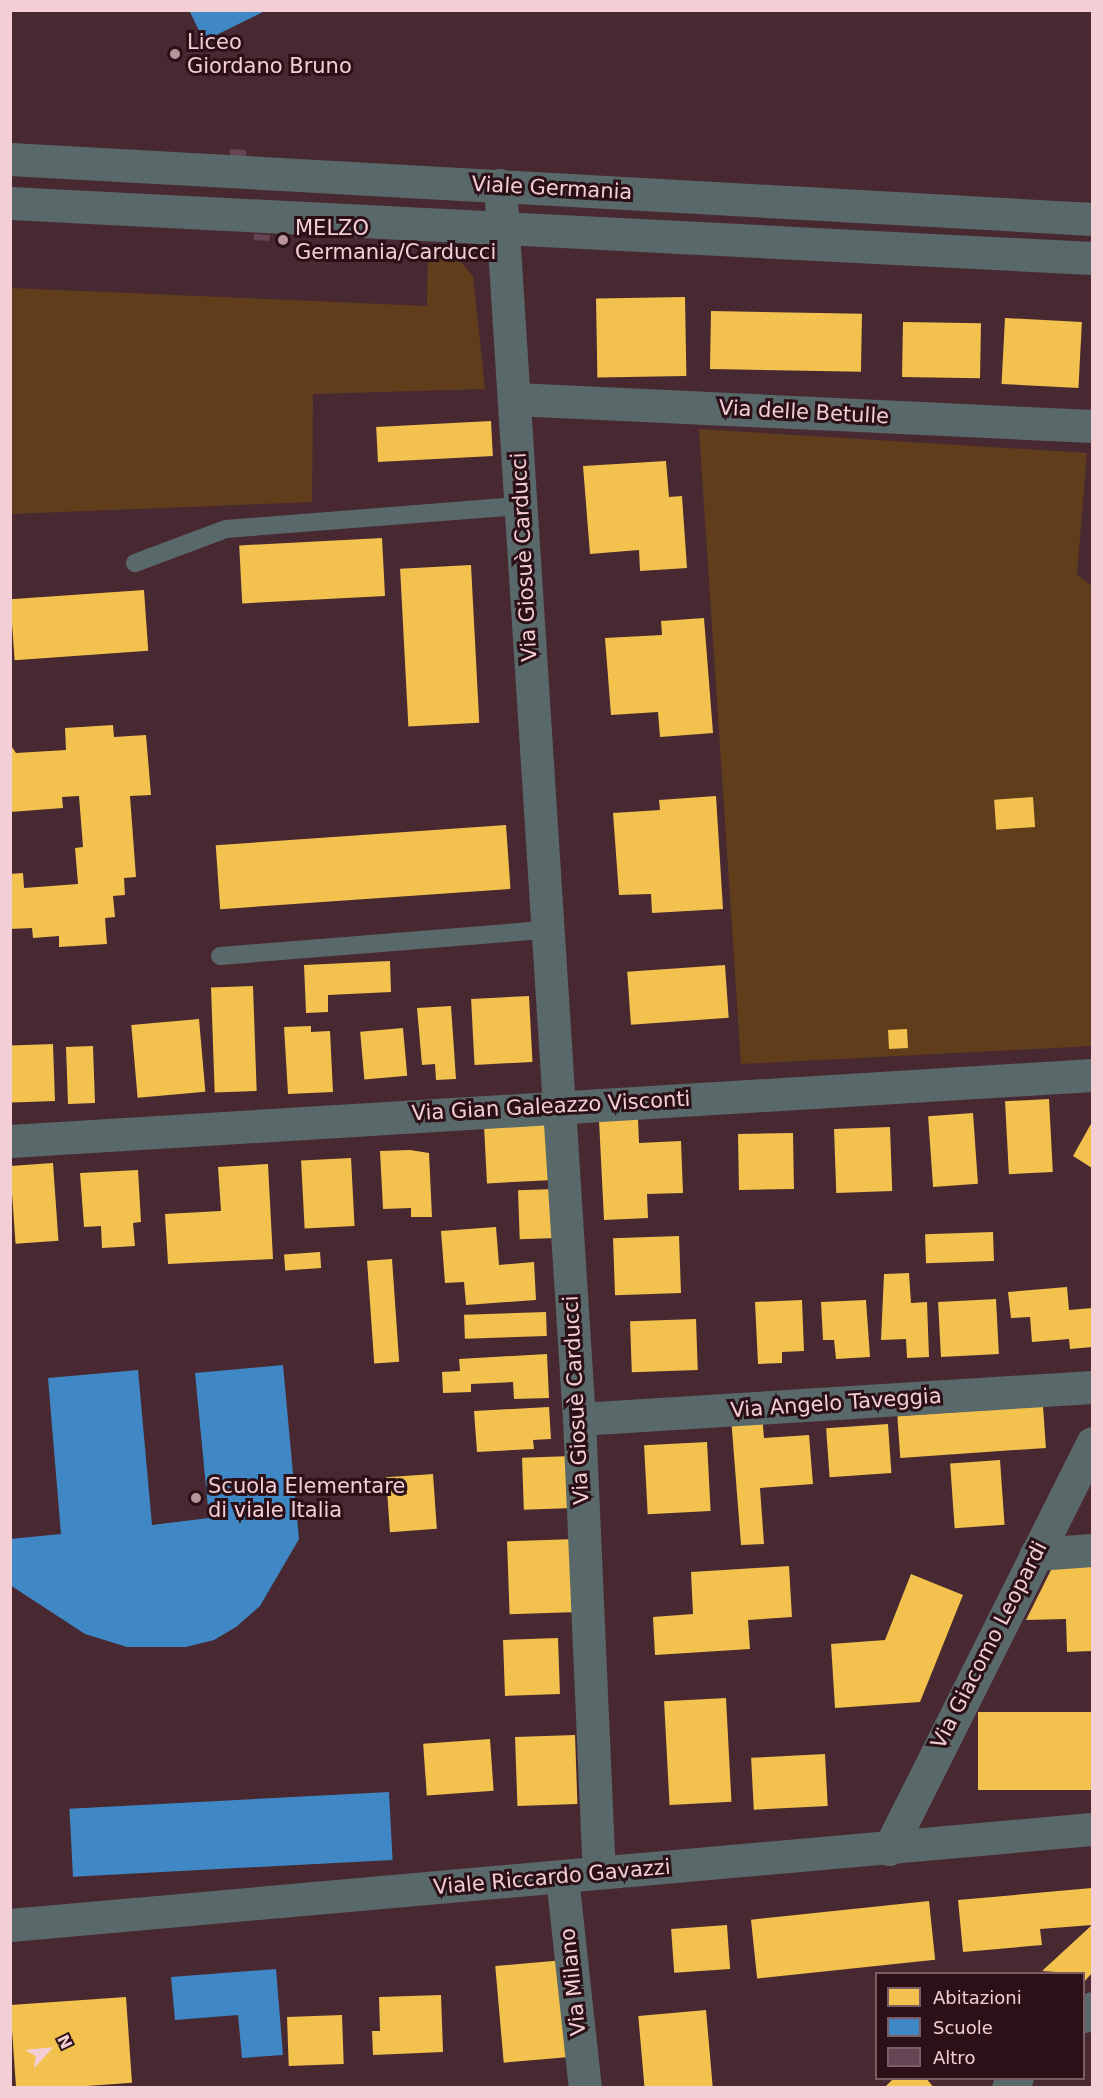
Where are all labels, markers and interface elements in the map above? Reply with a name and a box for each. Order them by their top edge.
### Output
place label: Liceo Giordano Bruno [187,29,352,79]
marker: Liceo Giordano Bruno [168,47,182,61]
street label: Viale Germania [471,171,633,205]
place label: MELZO Germania/Carducci [295,215,496,265]
marker: MELZO Germania/Carducci [276,233,290,247]
street label: Via delle Betulle [718,395,890,429]
street label: Via Giosuè Carducci [506,452,542,662]
street label: Via Gian Galeazzo Visconti [411,1086,691,1126]
street label: Via Giosuè Carducci [558,1295,594,1505]
street label: Via Angelo Taveggia [730,1383,942,1423]
place label: Scuola Elementare di viale Italia [208,1473,405,1523]
marker: Scuola Elementare di viale Italia [189,1491,203,1505]
street label: Via Giacomo Leopardi [926,1537,1052,1753]
street label: Viale Riccardo Gavazzi [432,1854,672,1900]
street label: Via Milano [555,1927,591,2037]
legend [875,1972,1085,2080]
text: Abitazioni [933,1987,1022,2008]
text: Scuole [933,2017,993,2038]
north arrow [18,2020,78,2080]
text: N [53,2032,76,2052]
text: Altro [933,2047,975,2068]

